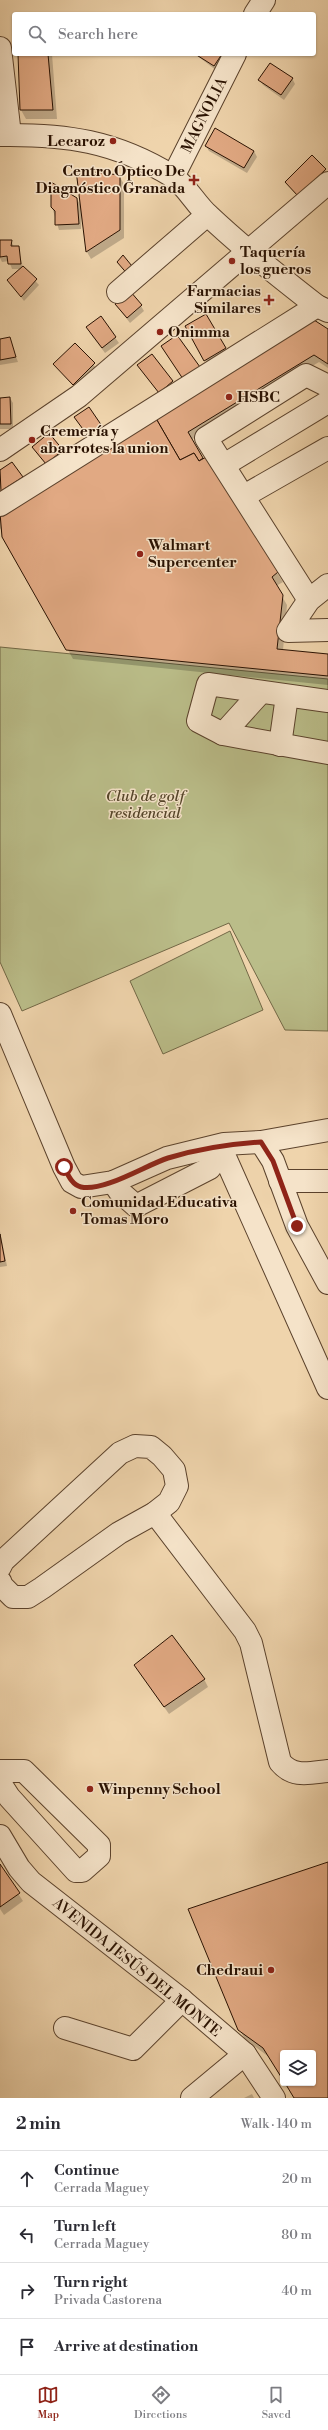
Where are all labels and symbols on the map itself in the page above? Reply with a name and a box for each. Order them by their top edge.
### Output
street label: MAGNOLIA [177,74,232,156]
place label: Lecaroz [47,132,105,151]
marker: Lecaroz [108,136,118,146]
place label: Centro Óptico De Diagnóstico Granada [36,161,186,198]
marker: Centro Óptico De Diagnóstico Granada [188,174,200,186]
place label: Taquería los gueros [240,243,311,279]
marker: Taquería los gueros [227,256,237,266]
place label: Farmacias Similares [187,282,261,318]
marker: Farmacias Similares [264,295,274,305]
place label: Onimma [168,323,231,342]
marker: Onimma [155,327,165,337]
place label: HSBC [237,388,280,407]
marker: HSBC [224,392,234,402]
place label: Cremería y abarrotes la union [40,422,169,458]
marker: Cremería y abarrotes la union [27,435,37,445]
place label: Walmart Supercenter [147,536,237,572]
marker: Walmart Supercenter [135,549,145,559]
park label: Club de golf residencial [106,787,188,823]
route start [55,1158,73,1176]
place label: Comunidad Educativa Tomas Moro [81,1193,238,1229]
marker: Comunidad Educativa Tomas Moro [68,1206,78,1216]
route end [288,1217,306,1235]
place label: Winpenny School [97,1780,221,1799]
marker: Winpenny School [85,1784,95,1794]
street label: AVENIDA JESÚS DEL MONTE [48,1892,225,2041]
place label: Chedraui [196,1961,263,1980]
marker: Chedraui [266,1965,276,1975]

